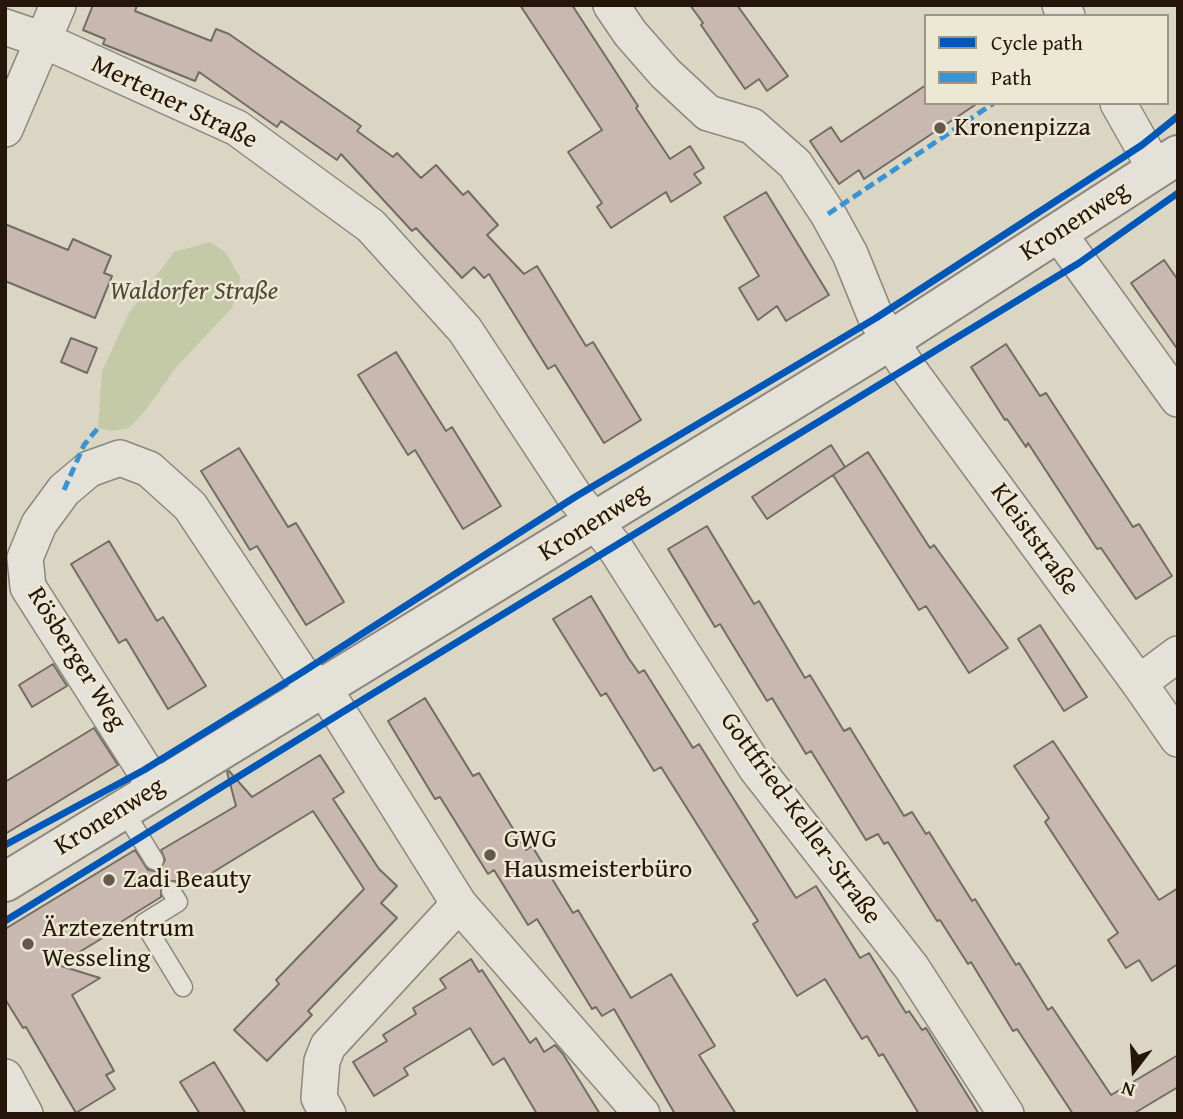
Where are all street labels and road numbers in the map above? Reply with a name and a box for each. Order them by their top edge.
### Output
street label: Mertener Straße [86,49,262,157]
street label: Kronenweg [1015,175,1135,269]
street label: Kronenweg [533,477,655,569]
street label: Kleiststraße [983,478,1085,602]
street label: Rösberger Weg [20,582,132,736]
street label: Gottfried-Keller-Straße [713,707,887,931]
street label: Kronenweg [49,771,171,863]

